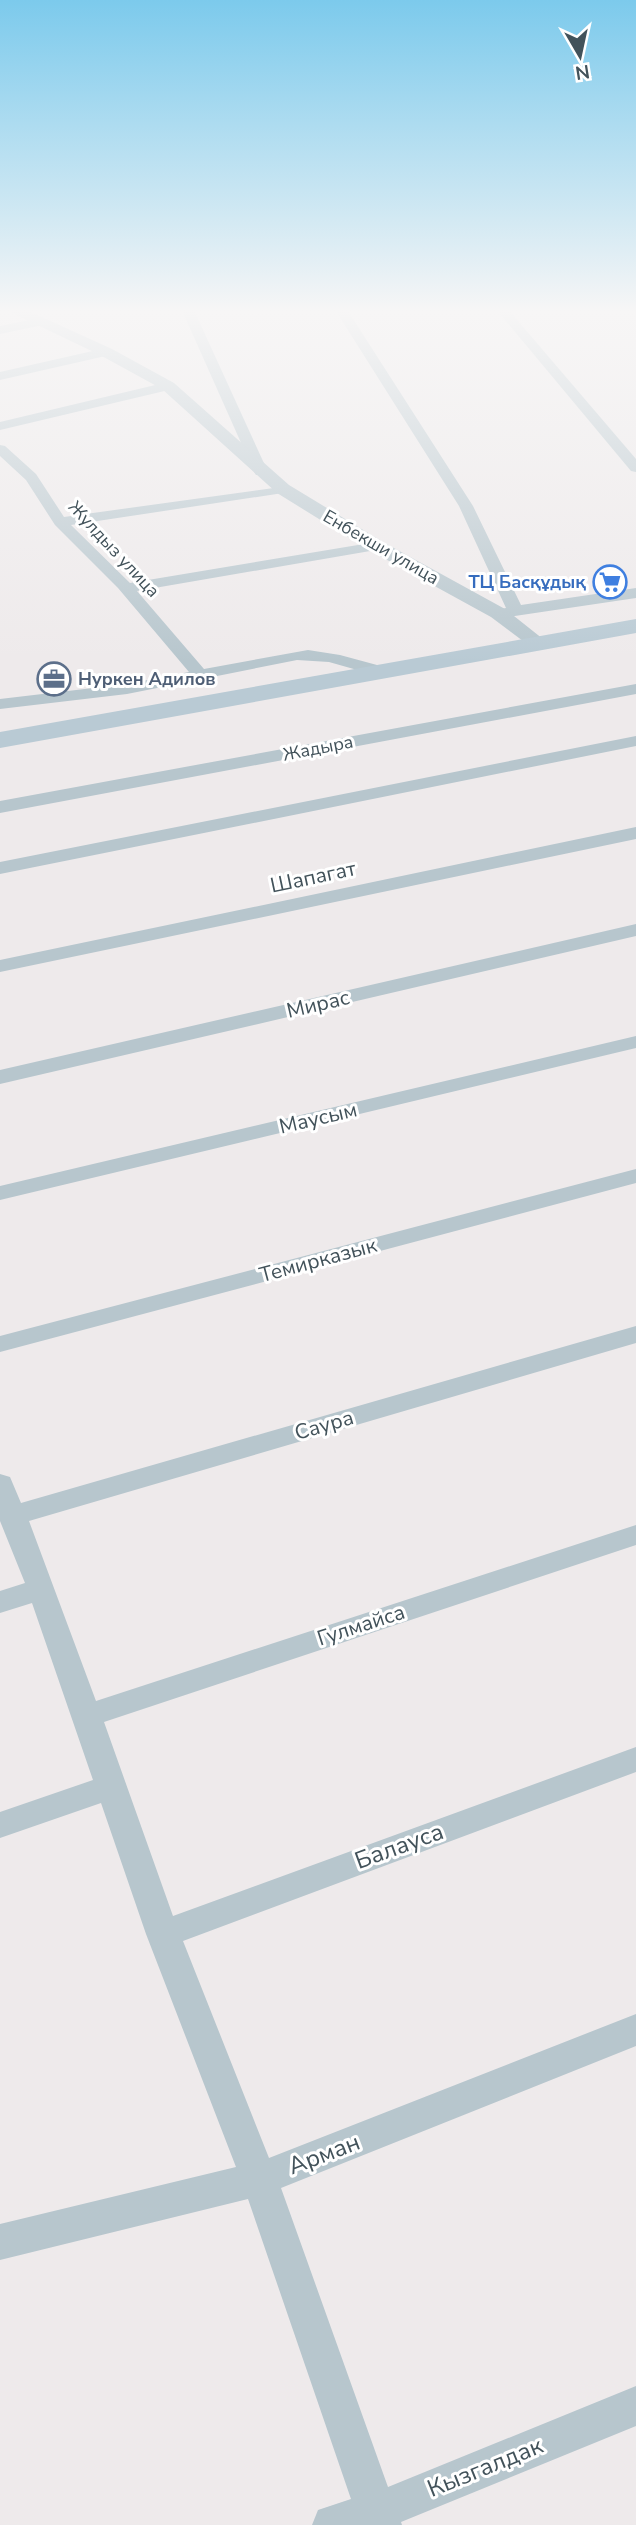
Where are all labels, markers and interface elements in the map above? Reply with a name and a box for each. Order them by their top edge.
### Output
north arrow [545,21,615,91]
text: N [573,58,592,86]
street label: Жулдыз улица [63,496,165,602]
street label: Енбекши улица [319,504,443,590]
supermarket icon: ТЦ Басқұдық [591,563,629,601]
place label: ТЦ Басқұдық [468,570,586,594]
office icon: Нуркен Адилов [35,660,73,698]
place label: Нуркен Адилов [78,667,216,691]
street label: Жадыра [281,729,355,767]
street label: Шапагат [268,854,359,900]
street label: Мирас [284,983,352,1025]
street label: Маусым [276,1095,360,1141]
street label: Темирказык [256,1231,381,1289]
street label: Саура [291,1403,357,1447]
street label: Гулмайса [314,1598,408,1652]
street label: Балауса [350,1815,448,1877]
street label: Арман [283,2126,365,2182]
street label: Кызгалдак [423,2429,548,2505]

